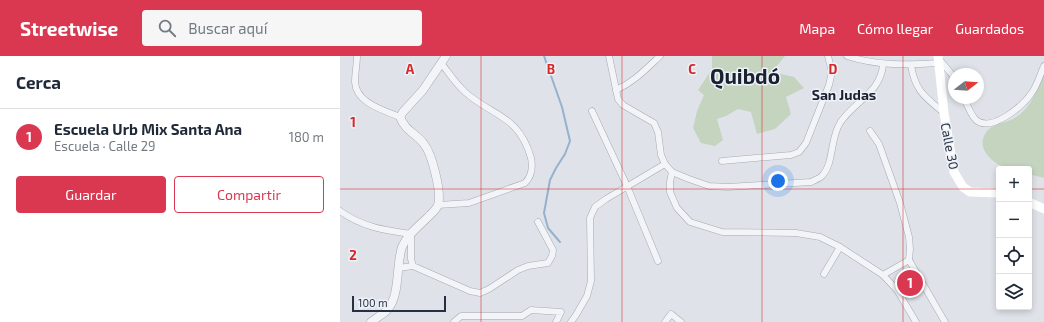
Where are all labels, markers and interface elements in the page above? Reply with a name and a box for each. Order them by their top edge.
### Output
search box [142,10,422,46]
text: Streetwise [20,17,118,40]
icon: search [156,17,178,39]
text: Buscar aquí [188,19,267,37]
text: Mapa [799,20,835,37]
text: Cómo llegar [857,20,933,37]
text: Guardados [955,20,1024,37]
text: A [406,61,415,77]
text: B [547,61,555,77]
text: C [688,61,696,77]
text: D [829,61,838,77]
district label: Quibdó [710,63,780,89]
north arrow [948,68,984,104]
text: Cerca [16,72,61,92]
district label: San Judas [812,86,876,103]
text: 1 [350,114,356,130]
text: Escuela Urb Mix Santa Ana [54,120,242,138]
street label: Calle 30 [938,121,962,171]
text: 1 [26,129,32,145]
text: 180 m [289,129,324,145]
text: Escuela · Calle 29 [54,138,155,154]
map controls [996,166,1032,310]
button: + [996,166,1032,202]
your location [768,171,788,191]
button: Guardar [16,176,166,213]
button: Compartir [174,176,324,213]
button: − [996,202,1032,238]
button: locate [996,238,1032,274]
text: 2 [349,247,357,263]
pin: 1 [897,268,923,298]
button: layers [996,274,1032,310]
scale bar [352,294,446,313]
text: 100 m [358,296,388,309]

